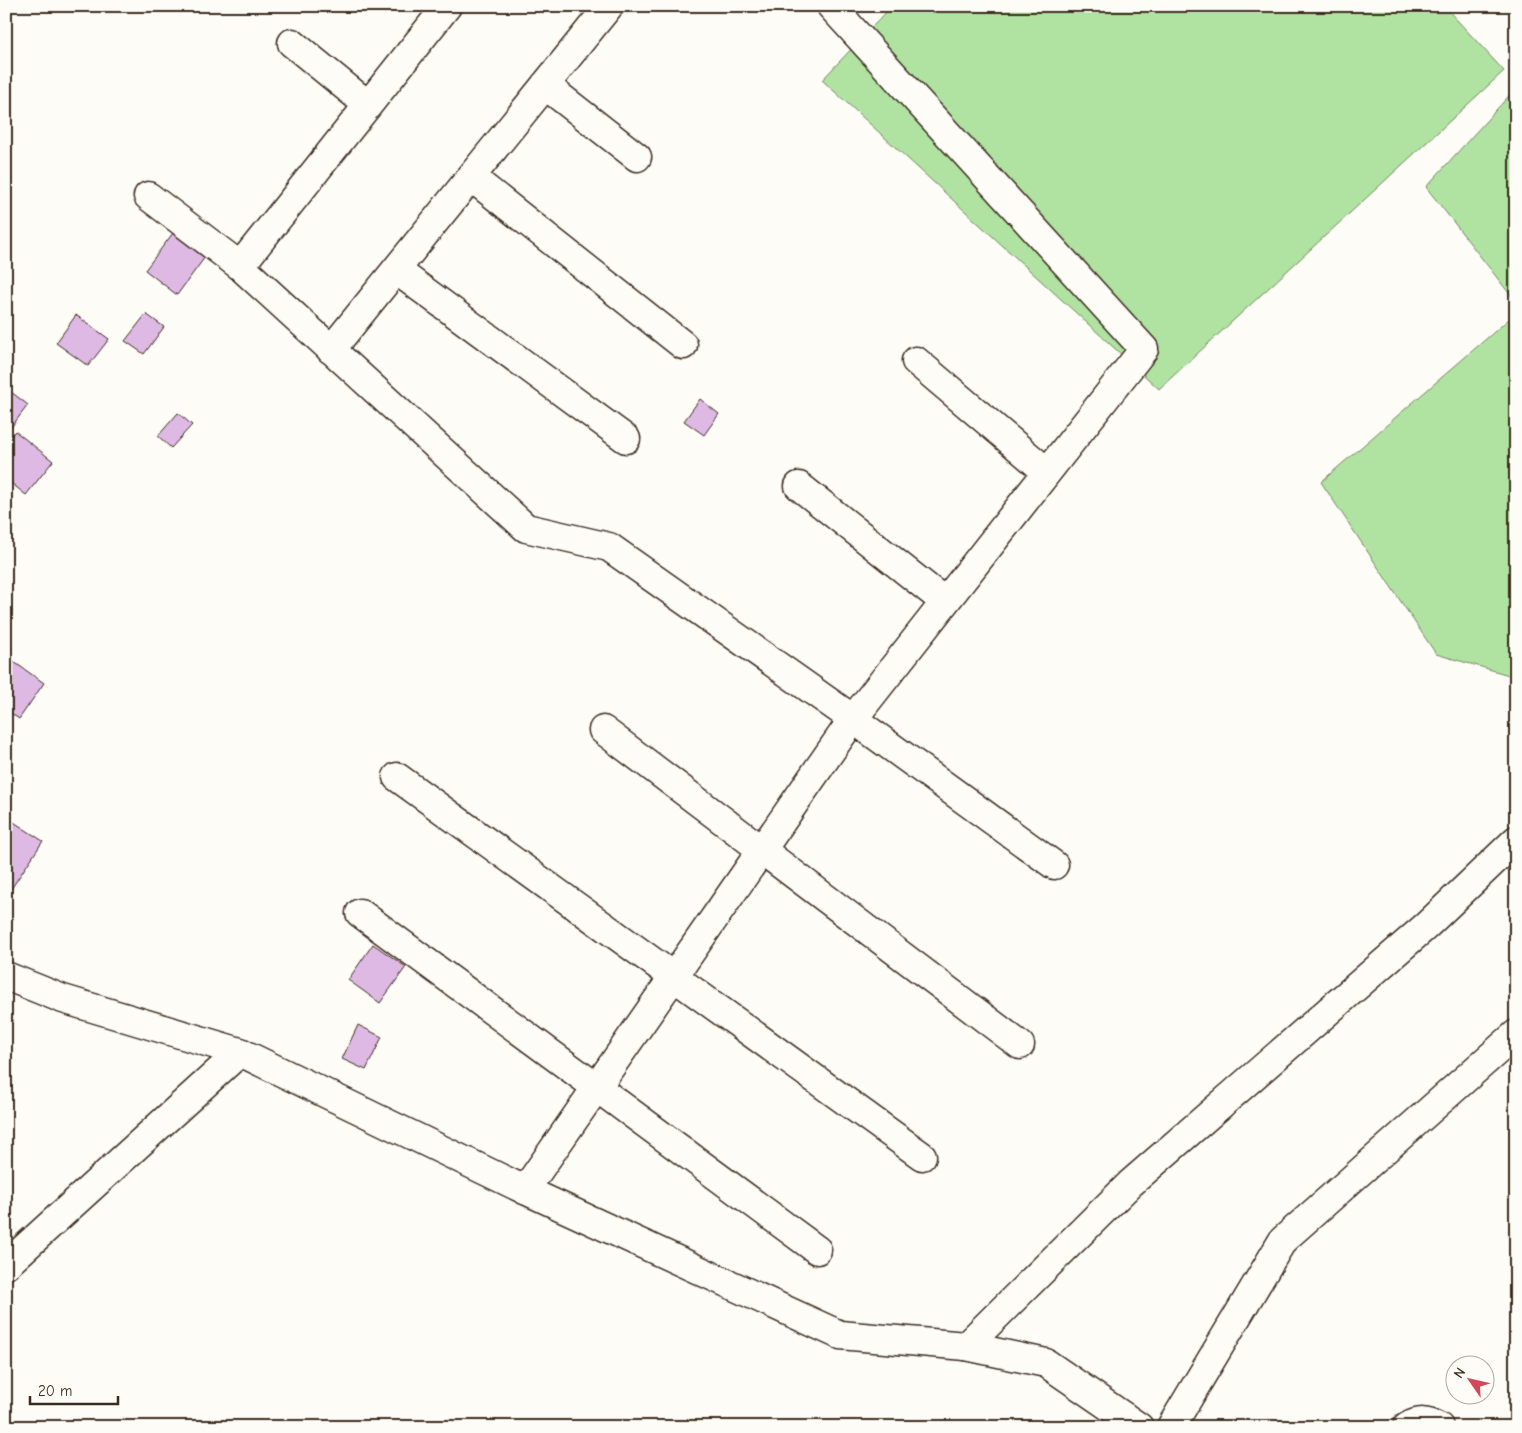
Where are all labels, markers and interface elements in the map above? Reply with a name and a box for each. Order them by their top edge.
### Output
north arrow [1444,1356,1494,1406]
text: N [1450,1364,1469,1382]
scale bar [30,1373,118,1405]
text: 20 m [38,1382,72,1400]

